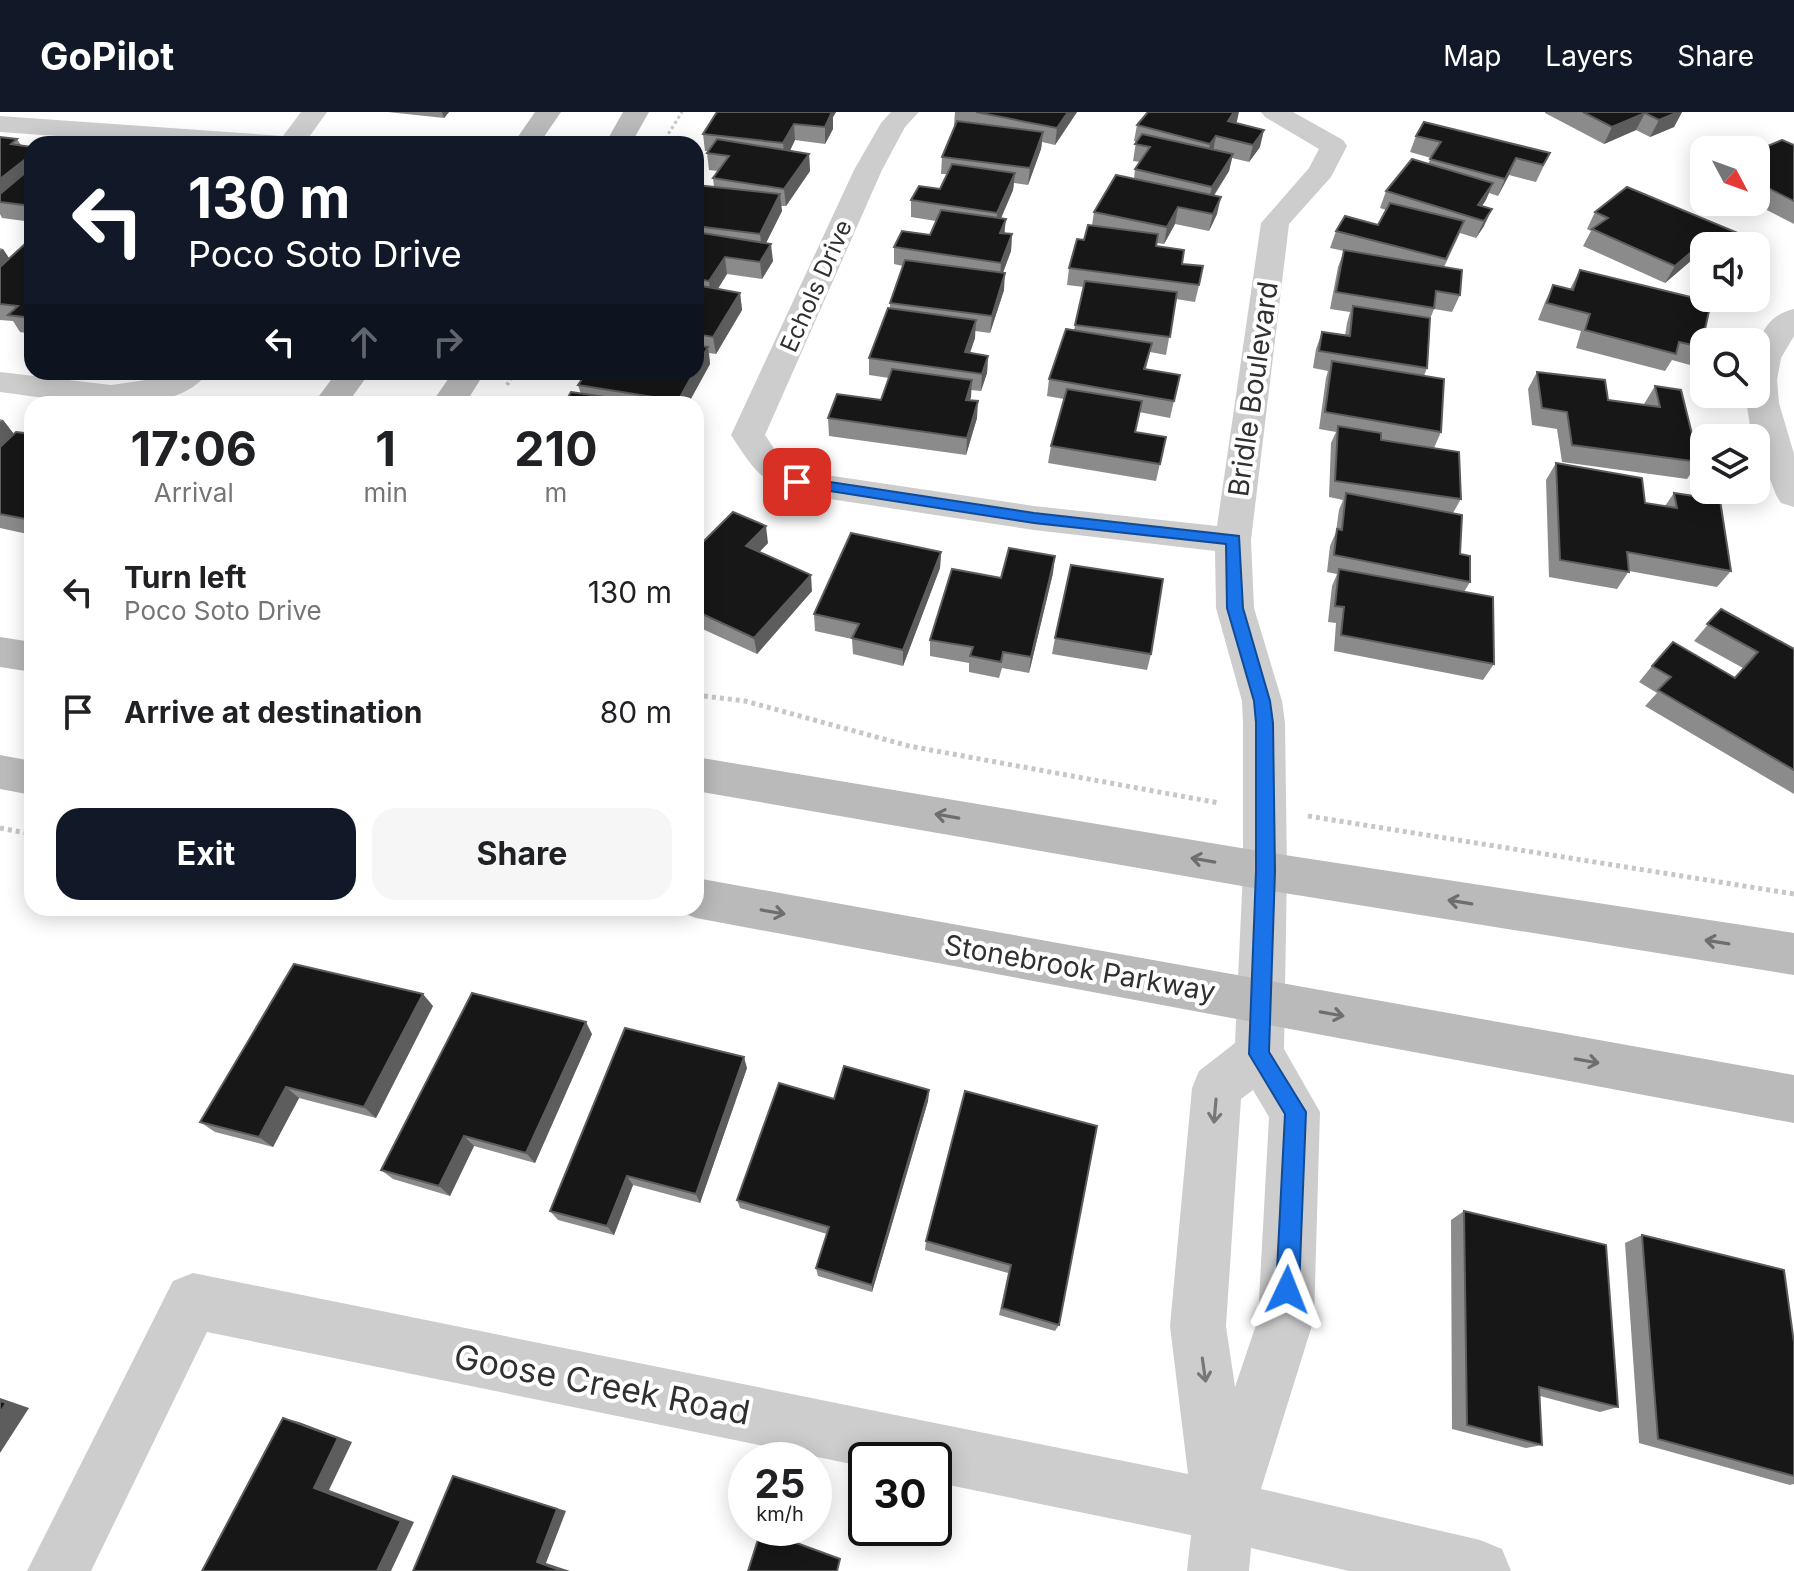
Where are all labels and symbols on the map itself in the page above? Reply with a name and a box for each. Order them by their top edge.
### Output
north arrow [1690,136,1770,216]
street label: Echols Drive [774,215,858,357]
street label: Bridle Boulevard [1221,279,1285,499]
pin [763,448,831,516]
one-way arrow [935,808,960,823]
one-way arrow [1191,852,1217,867]
one-way arrow [1448,893,1473,908]
one-way arrow [760,906,785,921]
street label: Stonebrook Parkway [942,927,1218,1009]
one-way arrow [1705,934,1730,949]
one-way arrow [1318,1007,1344,1022]
one-way arrow [1574,1055,1599,1070]
one-way arrow [1207,1097,1222,1124]
position arrow [1245,1248,1329,1332]
street label: Goose Creek Road [451,1335,753,1433]
one-way arrow [1197,1357,1212,1382]
speed limit sign: 30 [848,1442,952,1546]

